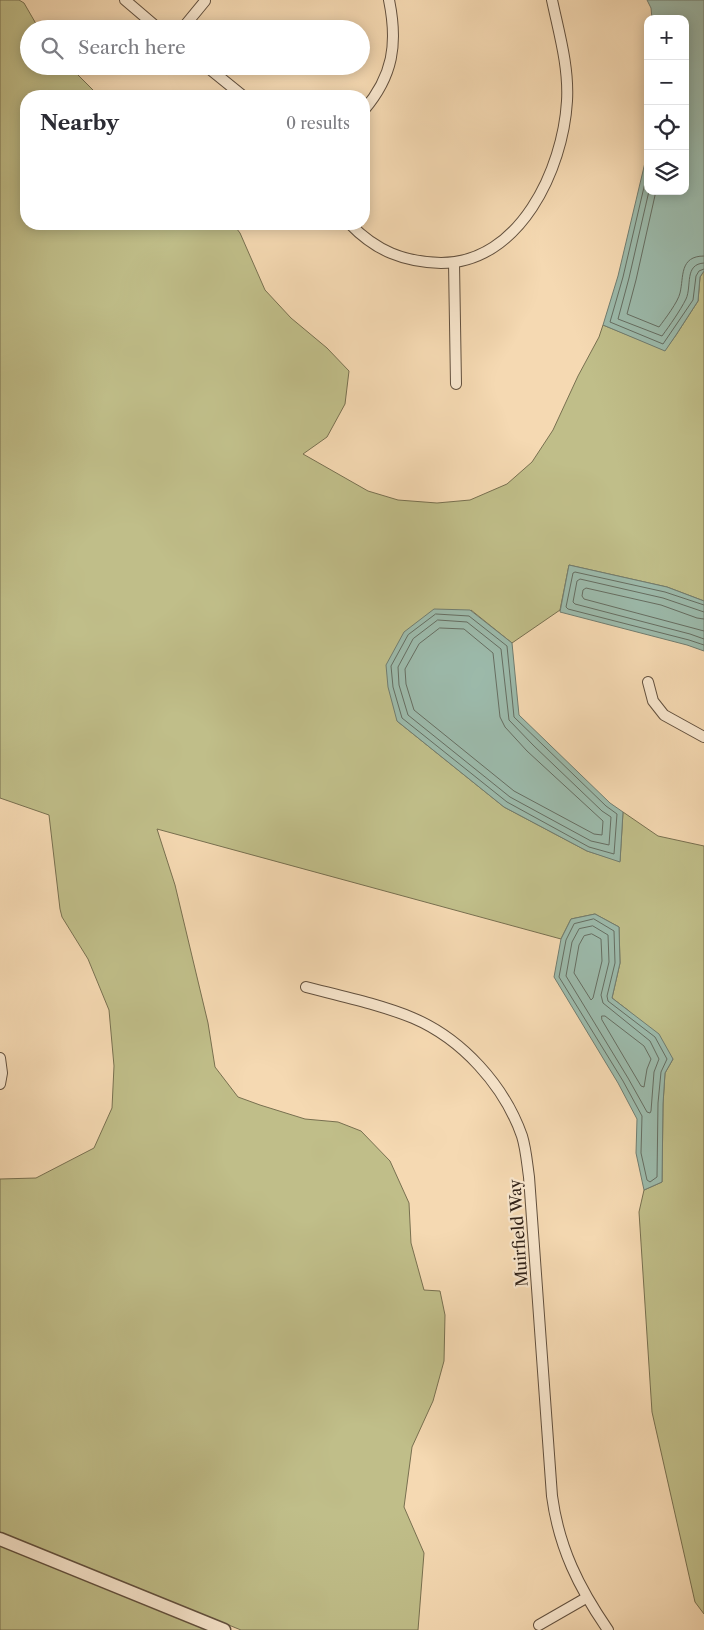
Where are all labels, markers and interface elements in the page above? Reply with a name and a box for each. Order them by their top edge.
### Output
map controls [644,15,689,195]
button: + [644,15,689,60]
search box [20,20,370,75]
icon: search [38,34,66,62]
text: Search here [78,36,186,59]
button: − [644,60,689,105]
button: locate [644,105,689,150]
text: Nearby [40,110,119,135]
text: 0 results [286,113,350,133]
button: layers [644,150,689,195]
street label: Muirfield Way [504,1178,532,1287]

